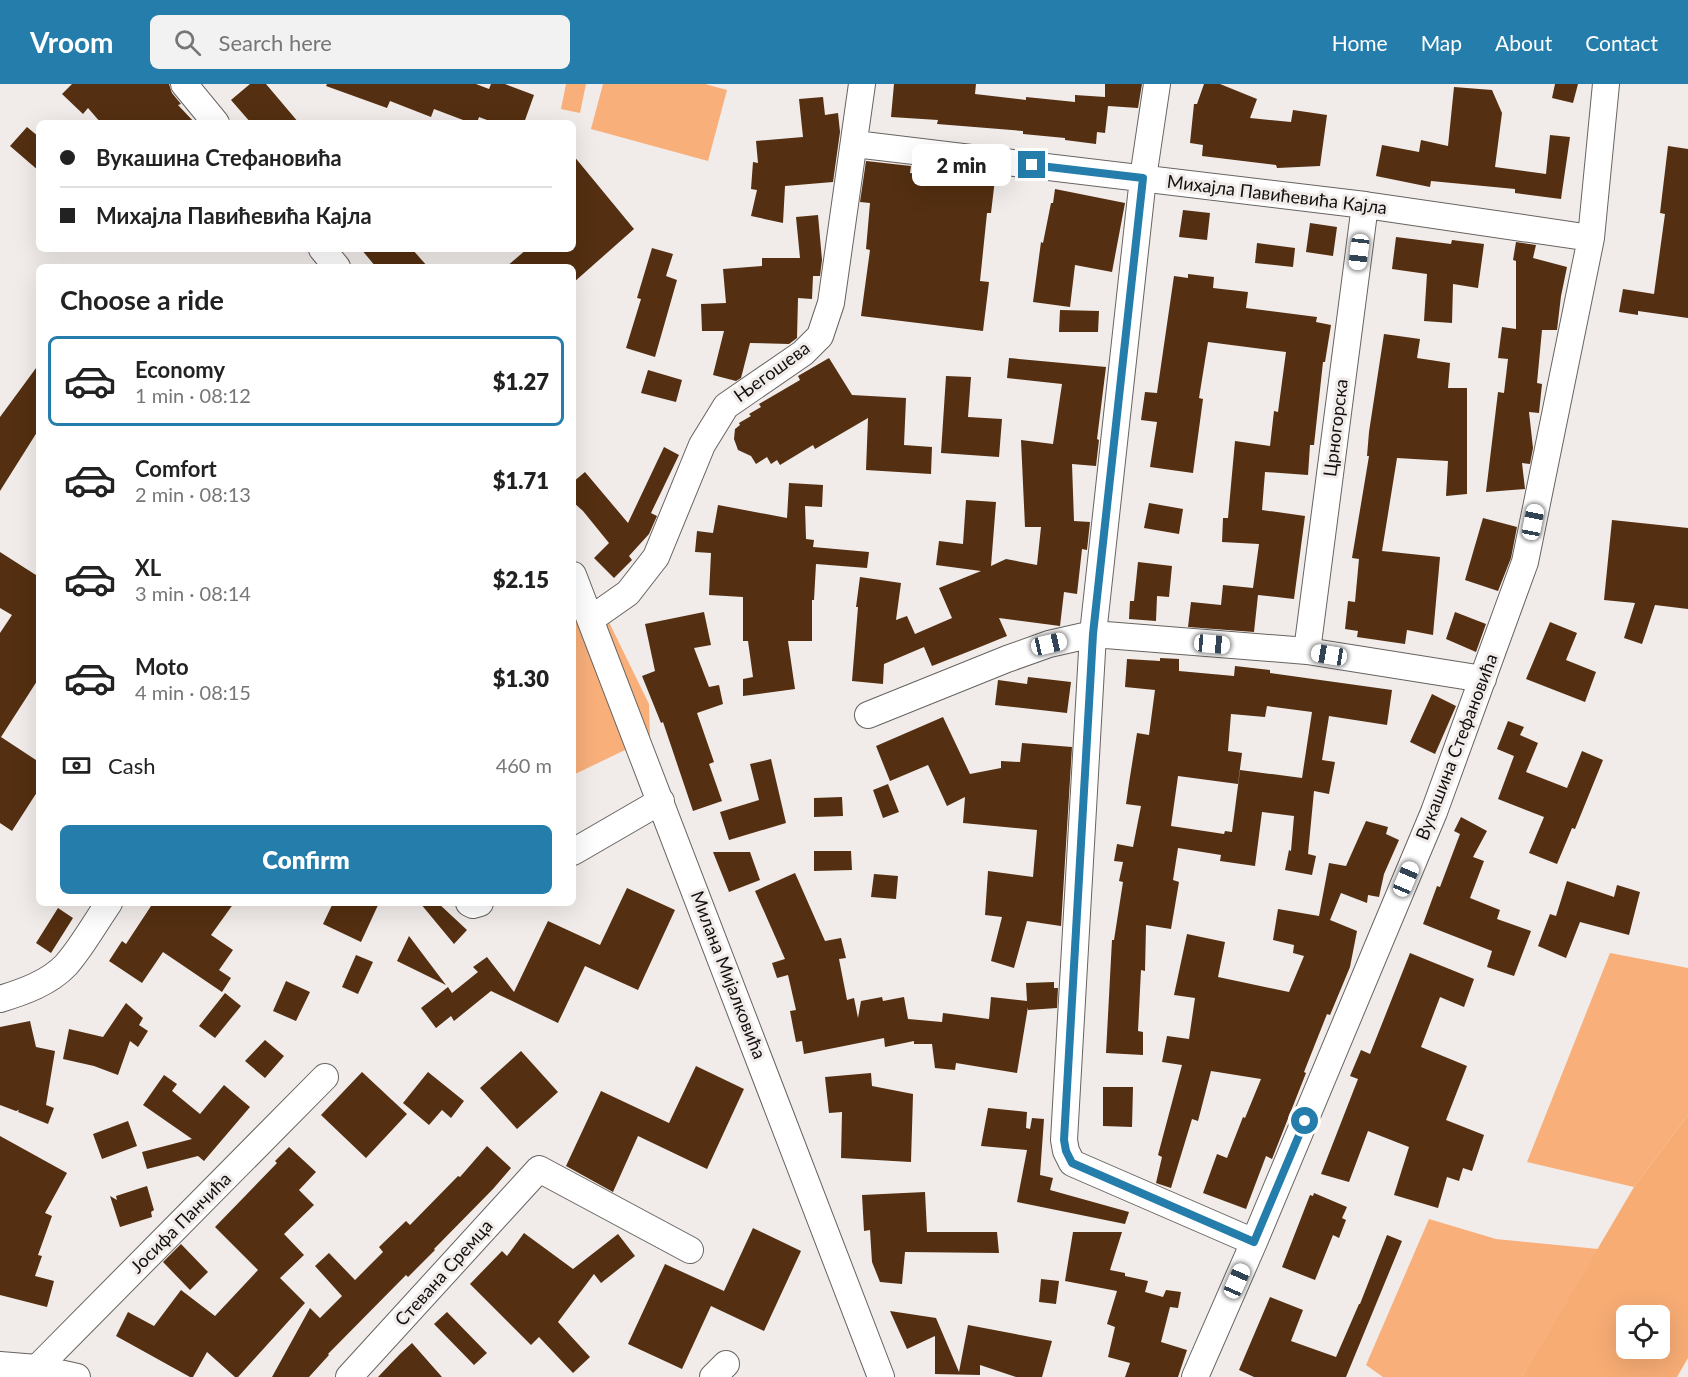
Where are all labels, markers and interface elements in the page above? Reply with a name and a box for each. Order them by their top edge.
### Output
search box [150,15,570,69]
text: Vroom [30,25,114,59]
icon: search [171,26,204,59]
text: Search here [219,29,332,56]
text: Home [1332,30,1388,55]
text: Map [1421,30,1462,55]
text: About [1495,30,1552,55]
text: Contact [1585,30,1658,55]
text: Вукашина Стефановића [96,144,342,171]
callout: 2 min [912,144,1011,186]
route end [1018,151,1045,178]
text: 2 min [937,153,986,177]
street label: Михајла Павићевића Кајла [1166,170,1388,218]
text: Михајла Павићевића Кајла [96,202,372,229]
car [1348,233,1370,271]
text: Choose a ride [60,283,224,316]
street label: Његошева [729,336,814,406]
icon: car [63,354,117,408]
text: Economy [135,356,225,383]
text: $1.27 [493,368,549,395]
street label: Црногорска [1318,378,1352,478]
text: 1 min · 08:12 [135,383,251,407]
icon: car [63,453,117,507]
text: Comfort [135,455,217,482]
text: $1.71 [493,467,549,494]
text: 2 min · 08:13 [135,482,251,506]
car [1521,503,1545,541]
icon: car [63,552,117,606]
text: XL [135,554,161,581]
text: $2.15 [493,566,549,593]
text: 3 min · 08:14 [135,581,251,605]
car [1029,631,1069,657]
car [1193,633,1231,655]
car [1310,643,1348,667]
street label: Вукашина Стефановића [1410,650,1502,843]
icon: car [63,651,117,705]
text: Moto [135,653,189,680]
text: $1.30 [493,665,549,692]
text: 4 min · 08:15 [135,680,251,704]
icon: cash [60,749,93,782]
text: Cash [108,752,155,779]
text: 460 m [496,753,552,777]
button: Confirm [60,825,552,894]
car [1391,859,1421,899]
street label: Милана Мијалковића [687,887,771,1062]
route start [1291,1107,1318,1134]
street label: Јосифа Панчића [125,1167,235,1277]
street label: Стевана Сремца [390,1215,497,1330]
car [1221,1261,1253,1301]
map controls [1616,1305,1670,1359]
button: locate [1616,1305,1670,1359]

